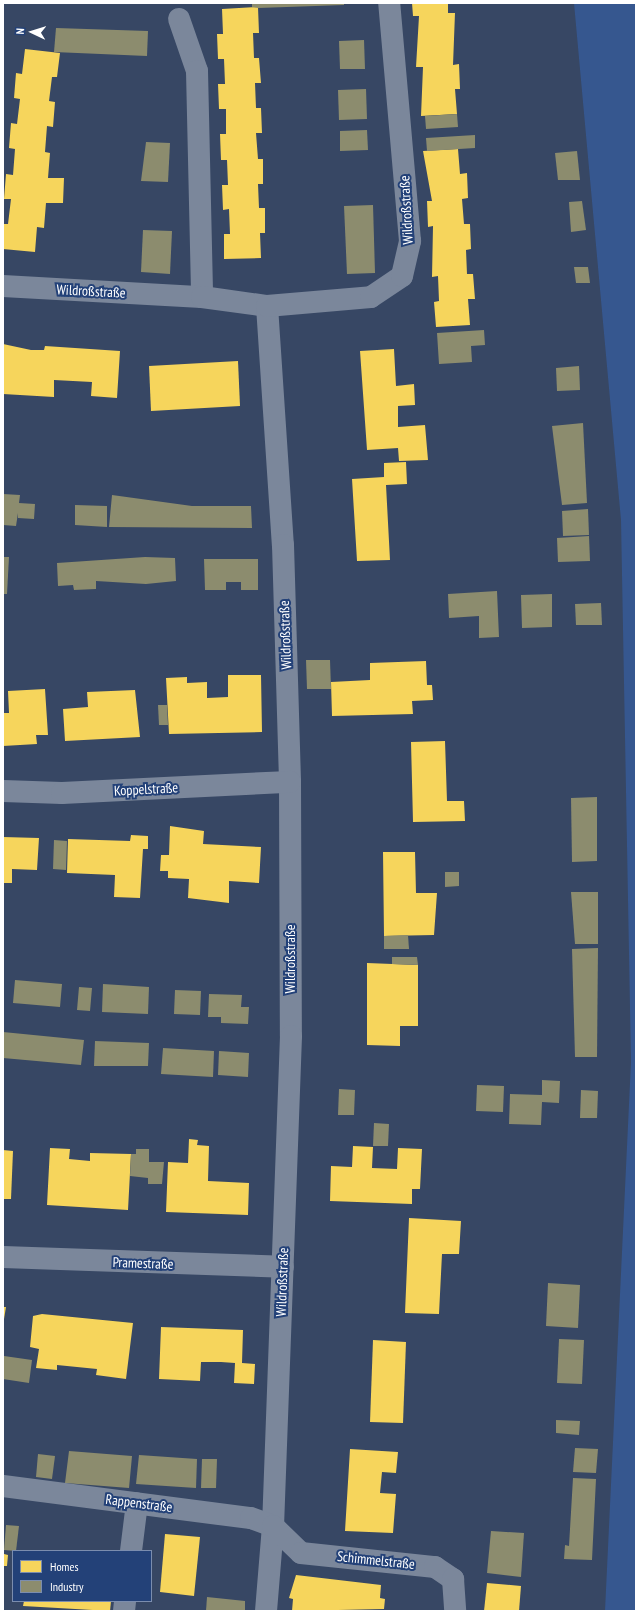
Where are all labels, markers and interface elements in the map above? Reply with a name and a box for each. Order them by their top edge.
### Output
north arrow [12,12,52,52]
text: N [13,28,27,35]
street label: Wildroßstraße [396,175,416,245]
street label: Wildroßstraße [56,281,126,301]
street label: Wildroßstraße [275,600,295,670]
street label: Koppelstraße [113,779,179,799]
street label: Wildroßstraße [282,924,298,994]
street label: Wildroßstraße [272,1247,292,1317]
street label: Pramestraße [112,1254,174,1272]
street label: Rappenstraße [105,1491,173,1515]
street label: Schimmelstraße [336,1548,416,1572]
legend [12,1550,152,1602]
text: Homes [50,1559,78,1574]
text: Industry [50,1579,84,1594]

